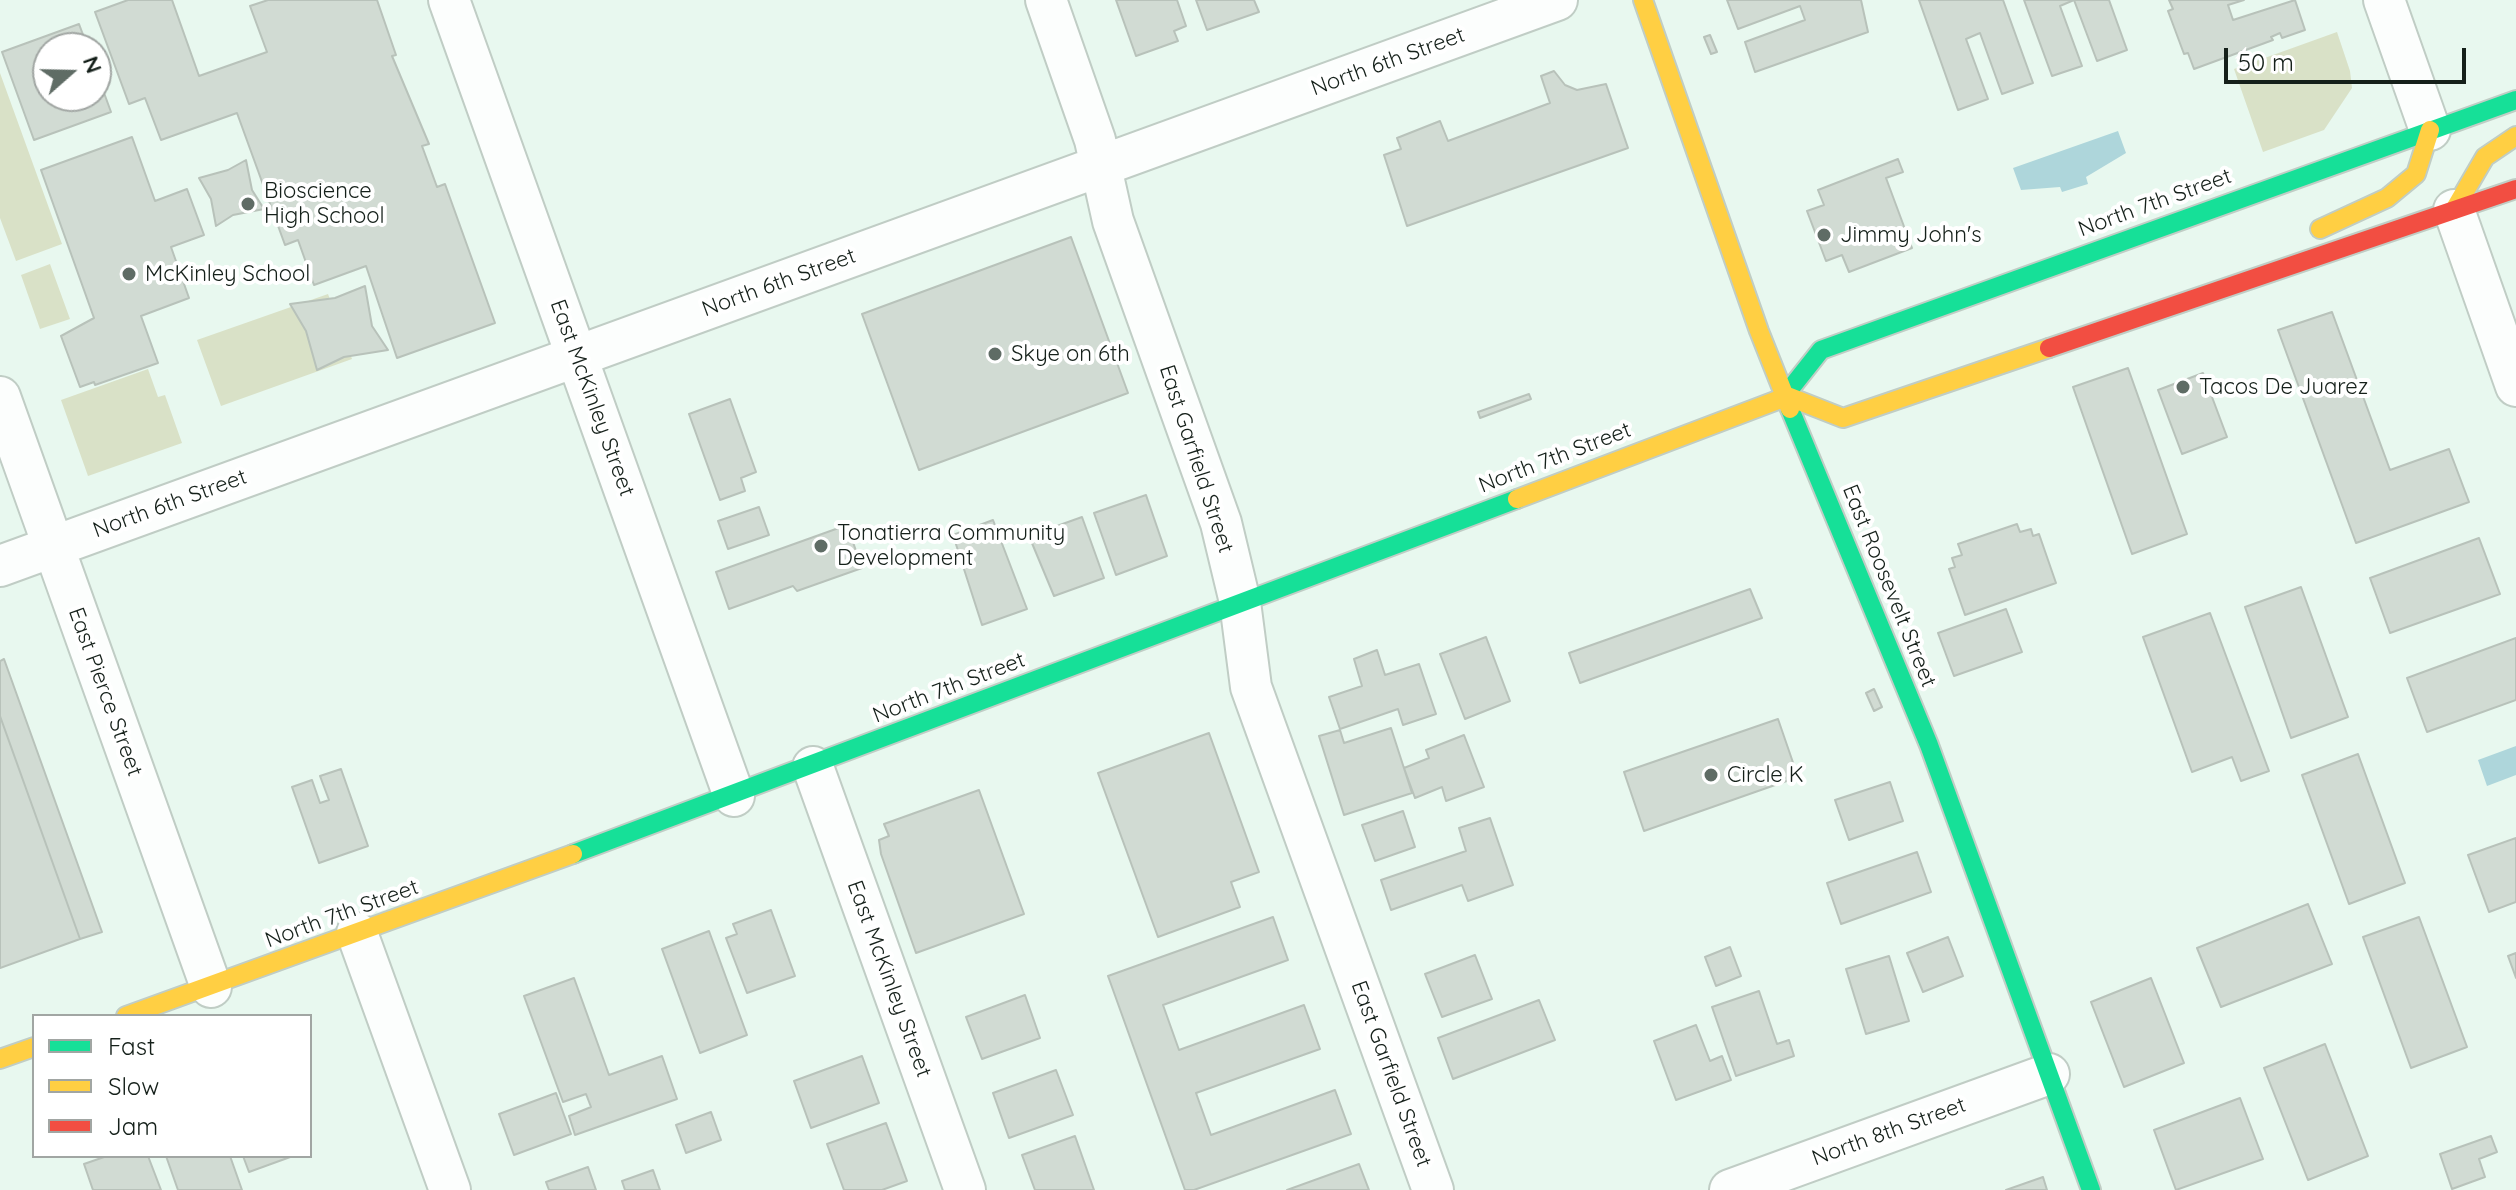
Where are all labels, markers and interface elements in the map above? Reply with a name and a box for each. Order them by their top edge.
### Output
street label: North 6th Street [1308,22,1468,102]
north arrow [32,32,112,112]
scale bar [2228,32,2470,82]
text: 50 m [2238,47,2294,77]
text: N [77,52,109,77]
street label: North 7th Street [2075,163,2235,243]
place label: Bioscience High School [264,178,385,230]
marker: Bioscience High School [239,195,257,213]
place label: Jimmy John's [1840,222,1981,248]
marker: Jimmy John's [1815,226,1833,244]
street label: North 6th Street [699,243,859,323]
place label: McKinley School [145,261,310,287]
marker: McKinley School [120,265,138,283]
street label: East McKinley Street [544,296,640,500]
place label: Skye on 6th [1011,341,1130,367]
marker: Skye on 6th [986,345,1004,363]
street label: East Garfield Street [1153,362,1239,556]
place label: Tacos De Juarez [2199,374,2368,400]
marker: Tacos De Juarez [2174,378,2192,396]
street label: North 7th Street [1475,417,1635,499]
street label: North 6th Street [90,464,250,544]
street label: East Roosevelt Street [1836,481,1942,691]
place label: Tonatierra Community Development [837,520,1065,572]
marker: Tonatierra Community Development [812,537,830,555]
street label: East Pierce Street [62,604,148,780]
street label: North 7th Street [869,647,1029,729]
place label: Circle K [1727,762,1804,788]
marker: Circle K [1702,766,1720,784]
street label: North 7th Street [262,874,422,954]
street label: East McKinley Street [841,877,937,1081]
street label: East Garfield Street [1345,977,1437,1171]
legend [32,1014,312,1158]
text: Fast [108,1031,155,1061]
text: Slow [108,1071,159,1101]
street label: North 8th Street [1809,1092,1969,1172]
text: Jam [108,1111,158,1141]

